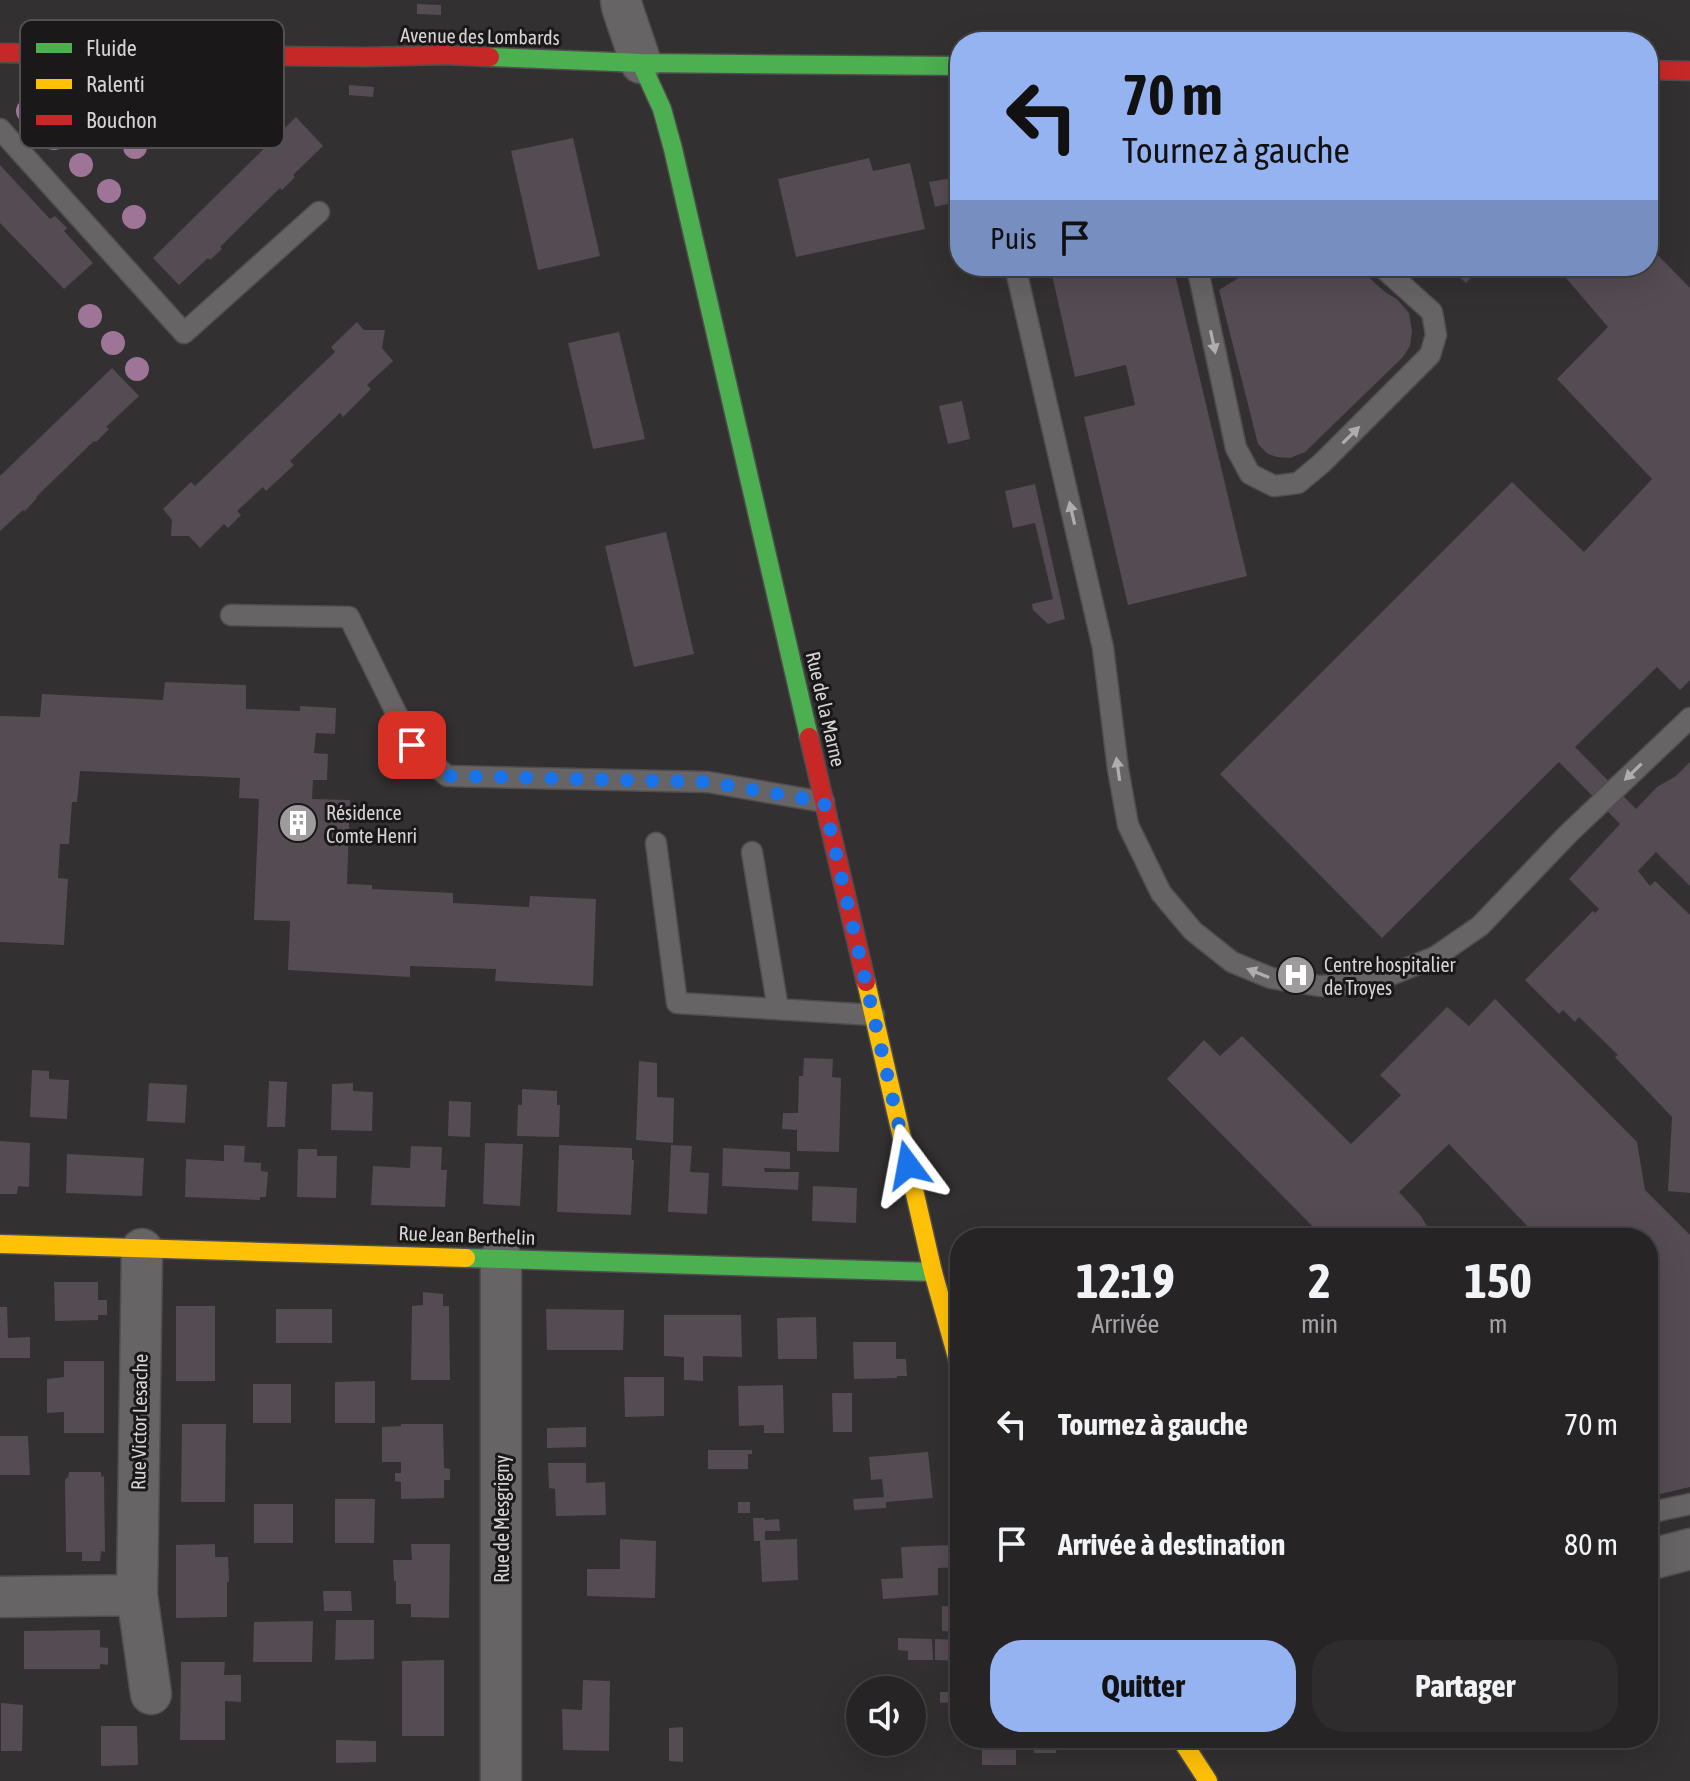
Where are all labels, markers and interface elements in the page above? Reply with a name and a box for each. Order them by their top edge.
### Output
legend [20,20,284,148]
street label: Avenue des Lombards [400,23,560,49]
text: Fluide [86,35,137,61]
text: 70 m [1122,63,1223,127]
icon: left [990,64,1094,168]
text: Ralenti [86,71,145,97]
text: Bouchon [86,107,157,133]
text: Tournez à gauche [1122,129,1350,171]
icon: arrive [1053,216,1097,260]
text: Puis [990,221,1037,255]
one-way arrow [1207,330,1220,355]
one-way arrow [1341,426,1360,445]
one-way arrow [1065,501,1078,526]
street label: Rue de la Marne [802,649,850,769]
pin [378,711,446,779]
icon: arrive [390,723,434,767]
one-way arrow [1111,756,1124,781]
one-way arrow [1624,763,1643,781]
place label: Résidence Comte Henri [326,801,417,847]
building icon: Résidence Comte Henri [277,802,319,844]
place label: Centre hospitalier de Troyes [1324,953,1457,999]
hospital icon: Centre hospitalier de Troyes [1275,954,1317,996]
one-way arrow [1246,966,1270,979]
position arrow [866,1123,950,1207]
street label: Rue Jean Berthelin [398,1221,536,1249]
text: 12:19 [1076,1253,1175,1308]
text: 2 [1308,1253,1331,1308]
text: 150 [1464,1253,1532,1308]
text: Arrivée [1091,1309,1159,1339]
text: min [1301,1309,1338,1339]
text: m [1489,1309,1507,1339]
street label: Rue Victor Lesache [126,1354,152,1490]
icon: left [990,1402,1034,1446]
text: Tournez à gauche [1058,1407,1248,1441]
text: 70 m [1564,1407,1618,1441]
street label: Rue de Mesgrigny [490,1455,513,1583]
icon: arrive [990,1522,1034,1566]
text: Arrivée à destination [1058,1527,1285,1561]
text: 80 m [1564,1527,1618,1561]
button: Quitter [990,1640,1296,1732]
button: Partager [1312,1640,1618,1732]
map controls [846,1676,926,1756]
button: sound [846,1676,926,1756]

